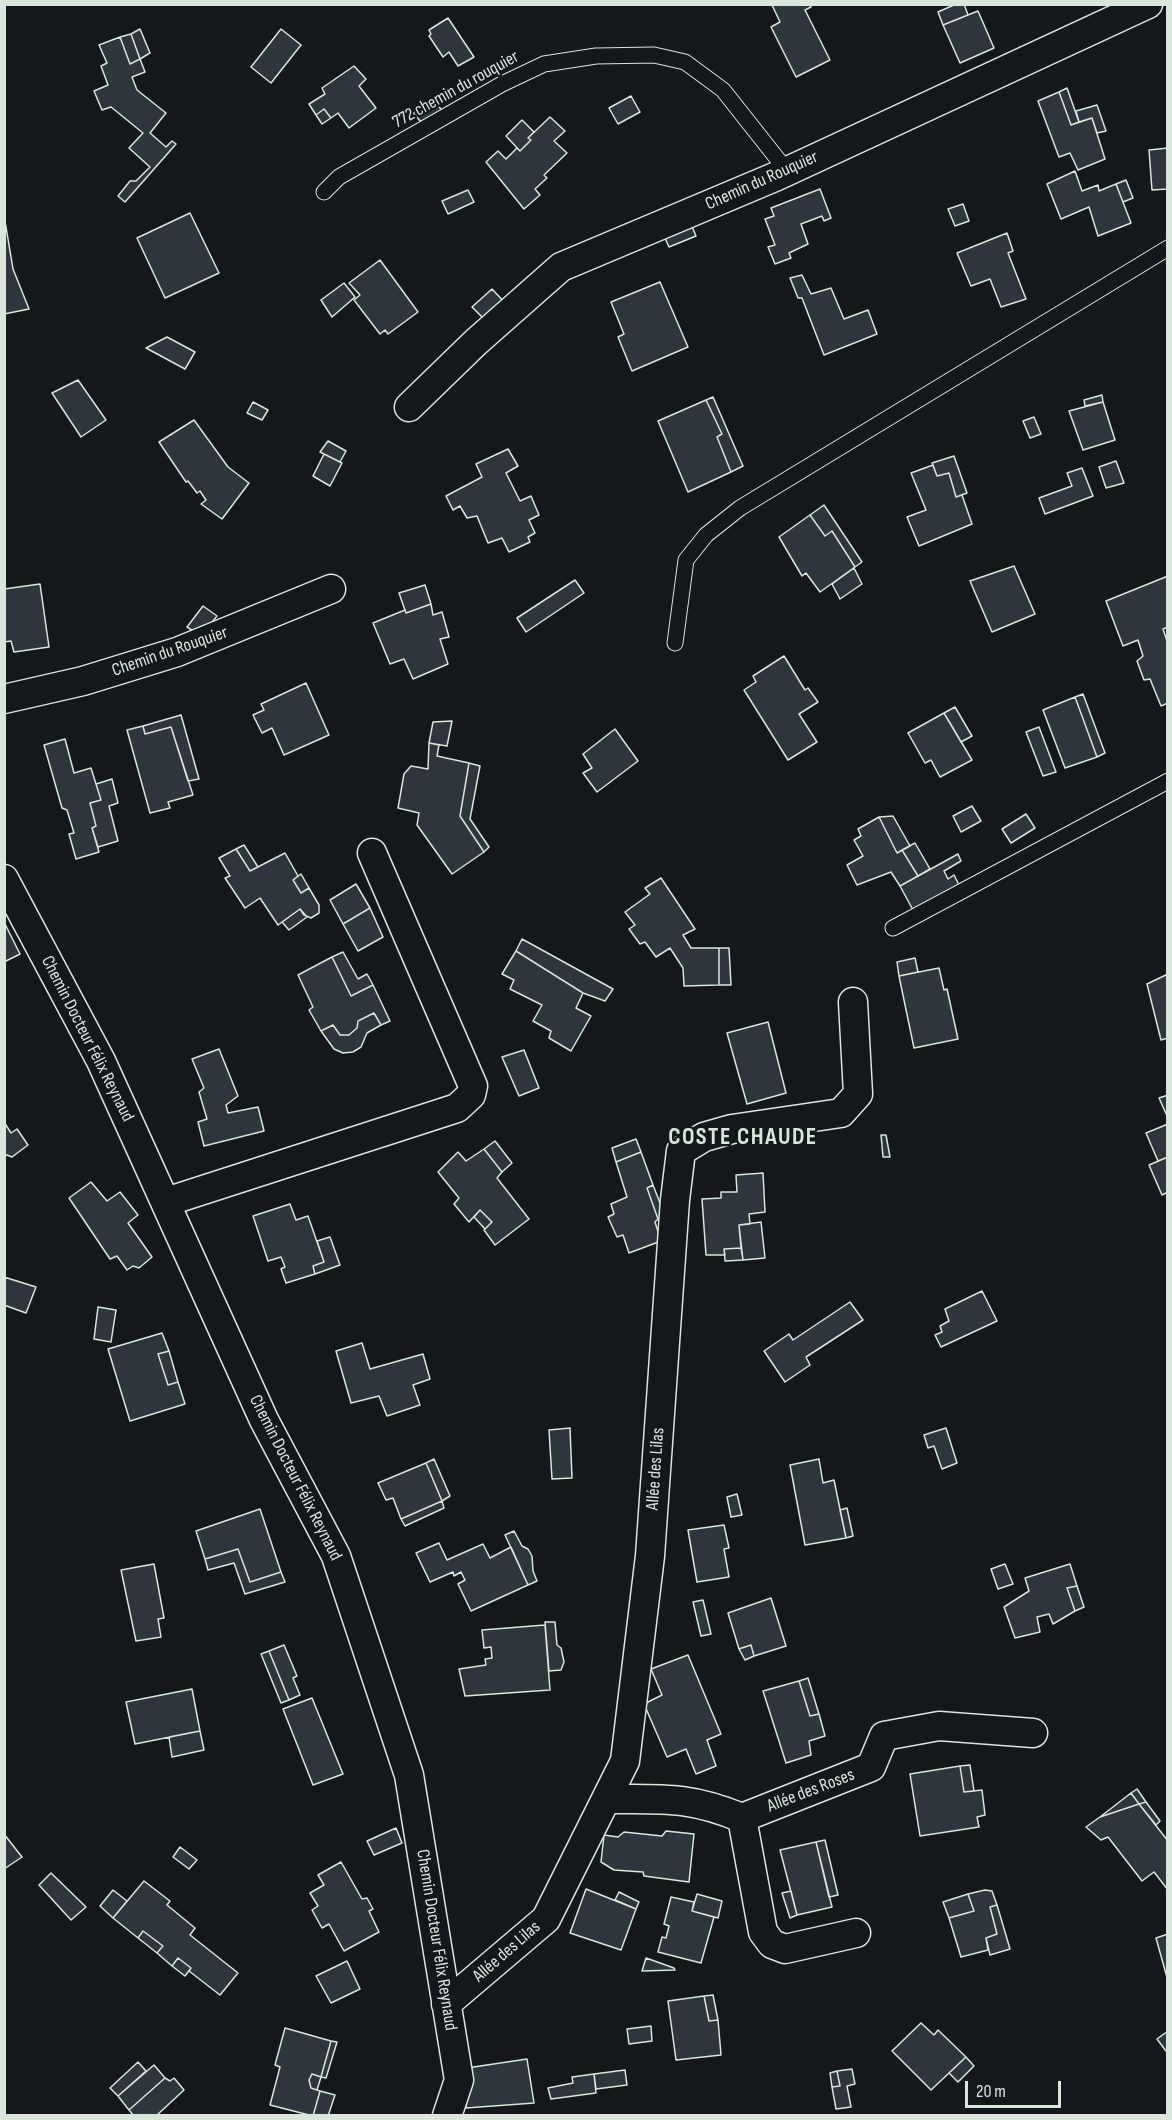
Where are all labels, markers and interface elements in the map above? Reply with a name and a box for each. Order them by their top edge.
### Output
street label: 772 chemin du rouquier [389,46,523,134]
street label: Chemin du Rouquier [702,147,822,215]
street label: Chemin du Rouquier [109,622,231,682]
street label: Chemin Docteur Félix Reynaud [36,953,138,1125]
district label: COSTE CHAUDE [668,1124,818,1152]
street label: Chemin Docteur Félix Reynaud [244,1392,346,1564]
street label: Allée des Lilas [642,1427,670,1511]
street label: Allée des Roses [764,1764,858,1818]
street label: Chemin Docteur Félix Reynaud [411,1848,461,2032]
street label: Allée des Lilas [469,1917,545,1987]
scale bar [968,2069,1064,2107]
text: 20 m [976,2081,1006,2102]

